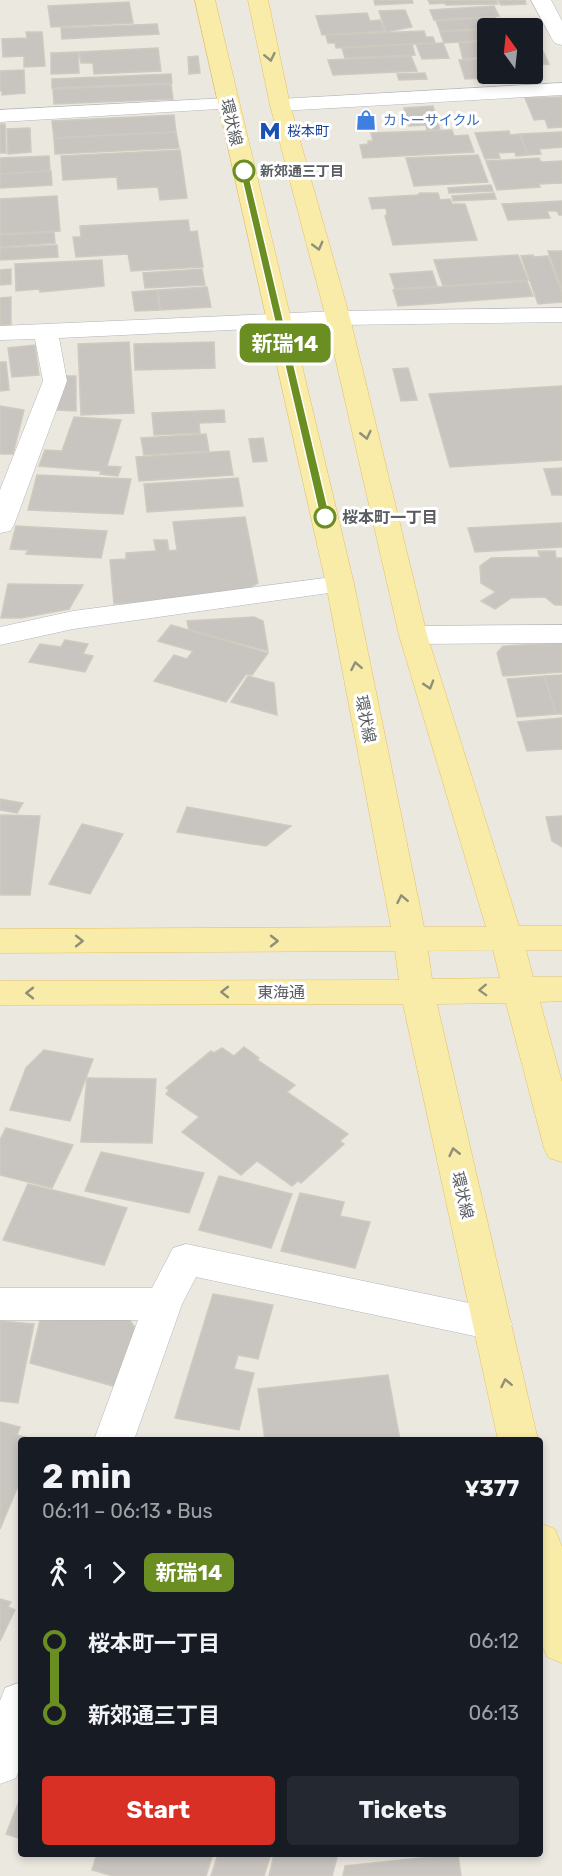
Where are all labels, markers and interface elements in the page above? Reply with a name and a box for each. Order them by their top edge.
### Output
north arrow [477,18,543,84]
map controls [477,18,543,84]
one-way arrow [263,52,276,62]
street label: 環状線 [217,97,246,148]
shop icon: カトーサイクル [354,108,378,132]
place label: カトーサイクル [383,112,480,129]
metro station icon: 桜本町 [258,119,282,143]
place label: 桜本町 [287,123,329,140]
marker: 新郊通三丁目 [233,160,255,182]
place label: 新郊通三丁目 [260,163,344,180]
one-way arrow [311,241,324,251]
line badge: 新瑞14 [243,324,327,362]
text: 新瑞14 [252,331,318,356]
one-way arrow [358,430,371,440]
marker: 桜本町一丁目 [314,506,336,528]
place label: 桜本町一丁目 [342,508,438,527]
one-way arrow [350,662,363,672]
one-way arrow [421,679,434,690]
street label: 環状線 [352,694,379,744]
one-way arrow [396,894,409,904]
one-way arrow [75,935,84,947]
one-way arrow [270,935,279,947]
street label: 東海通 [257,983,305,1002]
one-way arrow [478,983,487,996]
one-way arrow [220,986,229,998]
one-way arrow [25,987,34,999]
one-way arrow [448,1147,461,1157]
street label: 環状線 [448,1170,477,1221]
one-way arrow [500,1378,513,1388]
text: 2 min [42,1457,131,1496]
text: ¥377 [464,1475,519,1502]
text: 06:11 – 06:13 · Bus [42,1499,213,1523]
icon: walk [42,1556,75,1589]
icon: forward [102,1556,135,1589]
text: 1 [84,1560,93,1584]
text: 新瑞14 [156,1560,222,1585]
text: 06:12 [469,1629,519,1653]
text: 桜本町一丁目 [88,1630,220,1657]
text: 06:13 [469,1701,519,1725]
text: 新郊通三丁目 [88,1702,220,1729]
button: Start [42,1776,275,1845]
button: Tickets [287,1776,519,1845]

